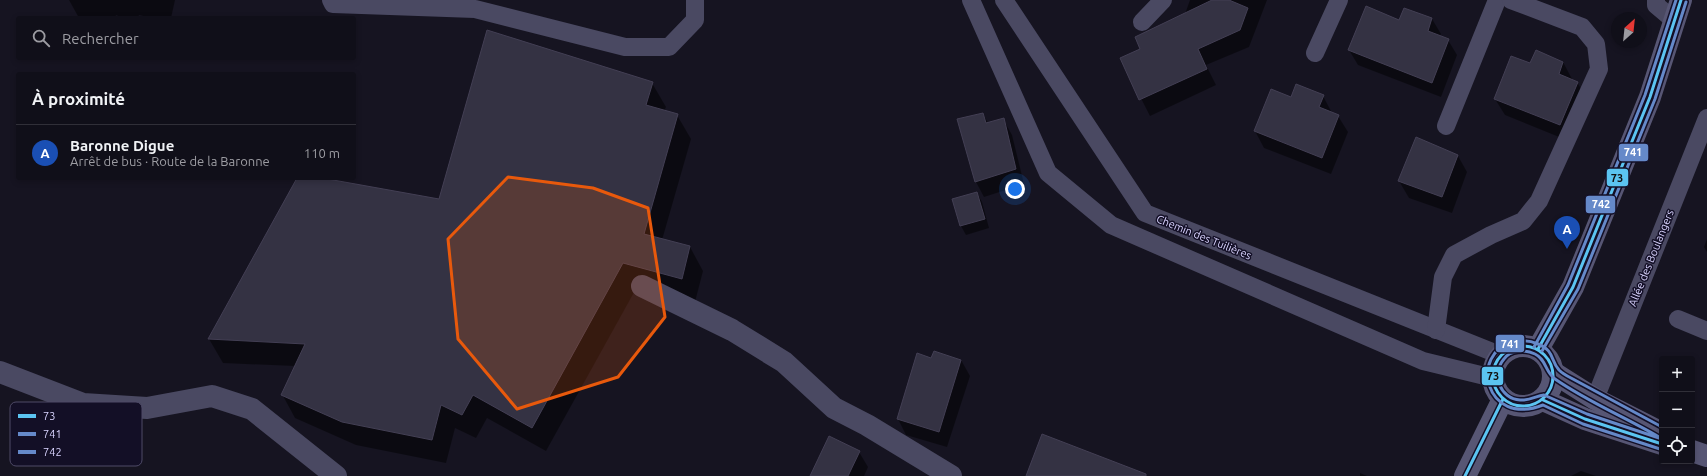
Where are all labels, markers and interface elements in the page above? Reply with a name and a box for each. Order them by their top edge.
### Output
north arrow [1611,12,1647,48]
search box [16,16,356,60]
icon: search [30,27,52,49]
text: Rechercher [62,30,139,47]
text: À proximité [32,89,125,108]
text: Baronne Digue [70,137,174,154]
line badge: 741 [1618,143,1649,162]
text: A [40,146,50,160]
text: 110 m [304,146,340,160]
text: 741 [1624,146,1642,158]
text: Arrêt de bus · Route de la Baronne [70,154,270,168]
line badge: 73 [1606,168,1629,187]
text: 73 [1611,172,1623,184]
your location [1005,179,1025,199]
line badge: 742 [1585,195,1616,214]
text: 742 [1592,198,1610,210]
street label: Allée des Boulangers [1626,208,1676,308]
street label: Chemin des Tuilières [1155,212,1253,262]
pin: A [1554,216,1580,249]
line badge: 741 [1495,334,1525,353]
text: 741 [1501,338,1519,350]
map controls [1659,356,1695,464]
button: + [1659,356,1695,392]
line badge: 73 [1481,366,1504,386]
text: 73 [1487,370,1499,382]
button: − [1659,392,1695,428]
legend [10,402,142,466]
text: 73 [43,410,55,422]
text: 741 [43,428,62,440]
button: locate [1659,428,1695,464]
text: 742 [43,446,62,458]

